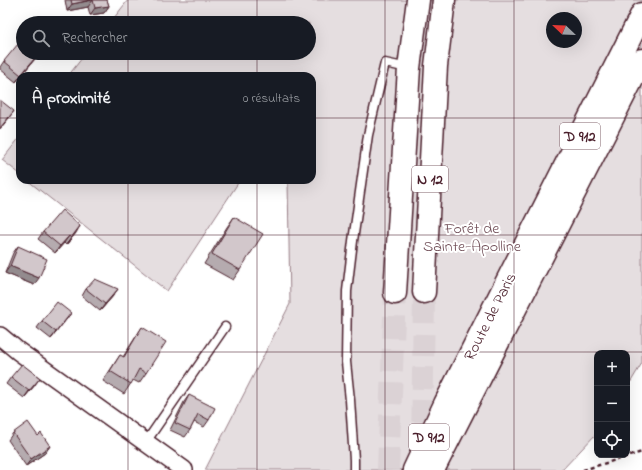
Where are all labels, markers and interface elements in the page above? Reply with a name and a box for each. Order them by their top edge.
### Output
north arrow [546,12,582,48]
search box [16,16,316,60]
icon: search [30,27,52,49]
text: Rechercher [62,27,127,49]
text: À proximité [32,86,110,111]
text: 0 résultats [243,89,300,108]
road number: D 912 [560,123,600,149]
road number: N 12 [412,166,448,192]
park label: Forêt de Sainte-Apolline [423,217,522,259]
street label: Route de Paris [458,269,523,365]
map controls [594,350,630,458]
button: + [594,350,630,386]
button: − [594,386,630,422]
button: locate [594,422,630,458]
road number: D 912 [409,424,449,450]

